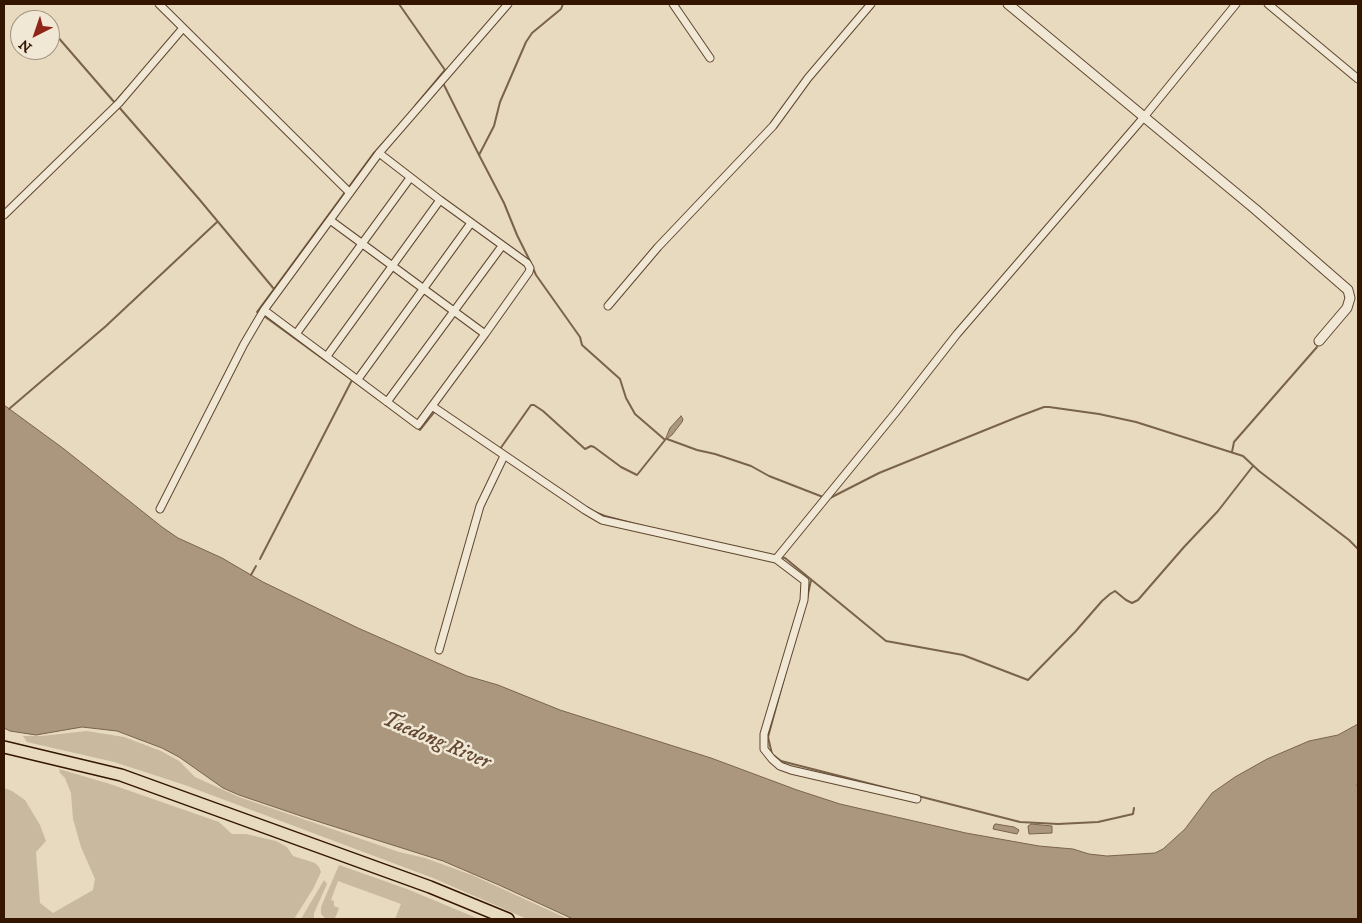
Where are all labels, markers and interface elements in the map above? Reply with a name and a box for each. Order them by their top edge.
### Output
north arrow [10,10,60,60]
text: N [16,35,36,56]
water label: Taedong River [378,708,494,776]

